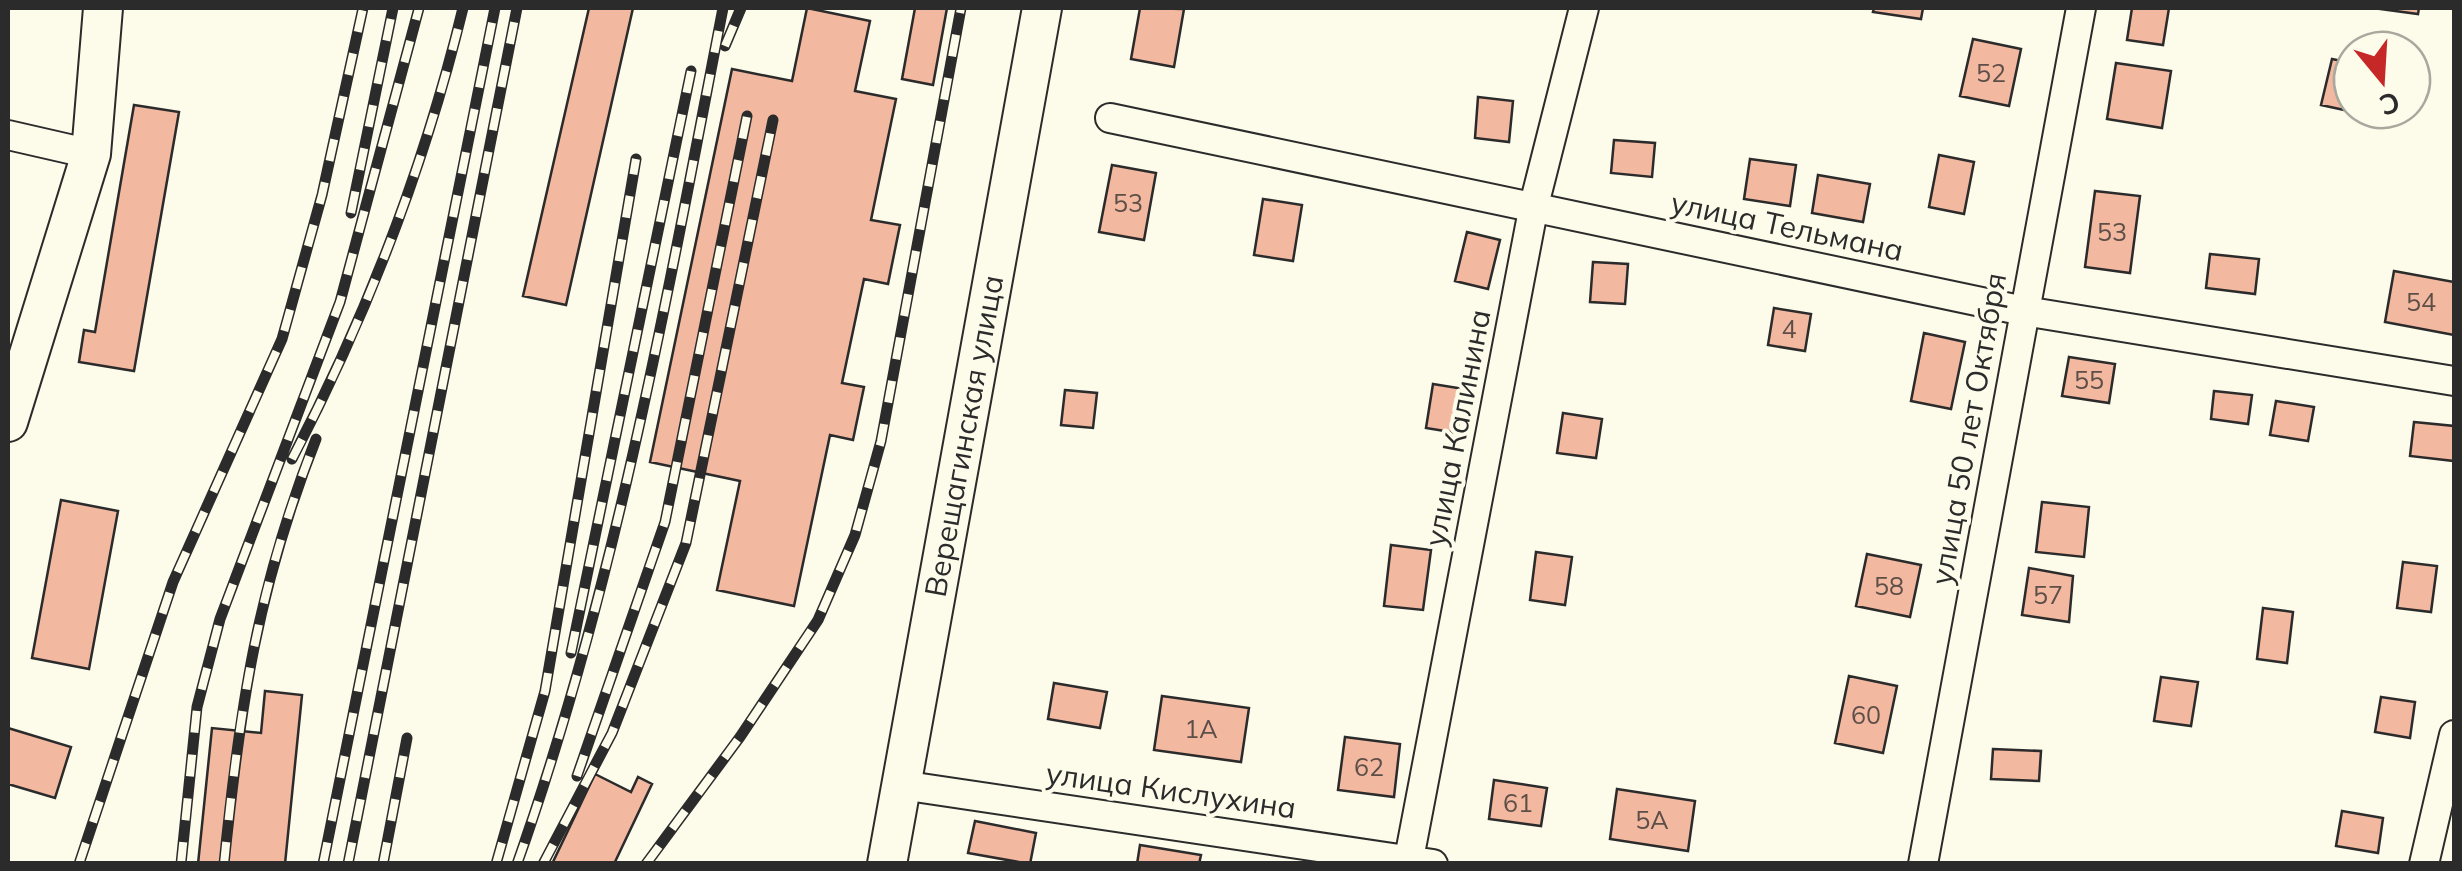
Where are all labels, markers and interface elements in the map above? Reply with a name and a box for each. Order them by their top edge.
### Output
north arrow [2332,30,2432,130]
house number: 52 [1976,57,2006,88]
text: С [2375,85,2404,124]
street label: улица Тельмана [1668,183,1907,269]
house number: 53 [1113,187,1143,218]
house number: 53 [2097,216,2127,247]
street label: улица 50 лет Октября [1922,270,2014,588]
street label: Верещагинская улица [916,272,1011,600]
house number: 54 [2406,286,2436,317]
street label: улица Калинина [1415,306,1499,550]
house number: 4 [1781,313,1797,344]
house number: 55 [2074,364,2104,395]
house number: 58 [1874,570,1904,601]
house number: 57 [2033,579,2063,610]
house number: 60 [1851,699,1881,730]
house number: 1А [1184,713,1218,744]
house number: 62 [1354,751,1384,782]
street label: улица Кислухина [1044,754,1299,826]
house number: 61 [1503,787,1533,818]
house number: 5А [1635,804,1669,835]

